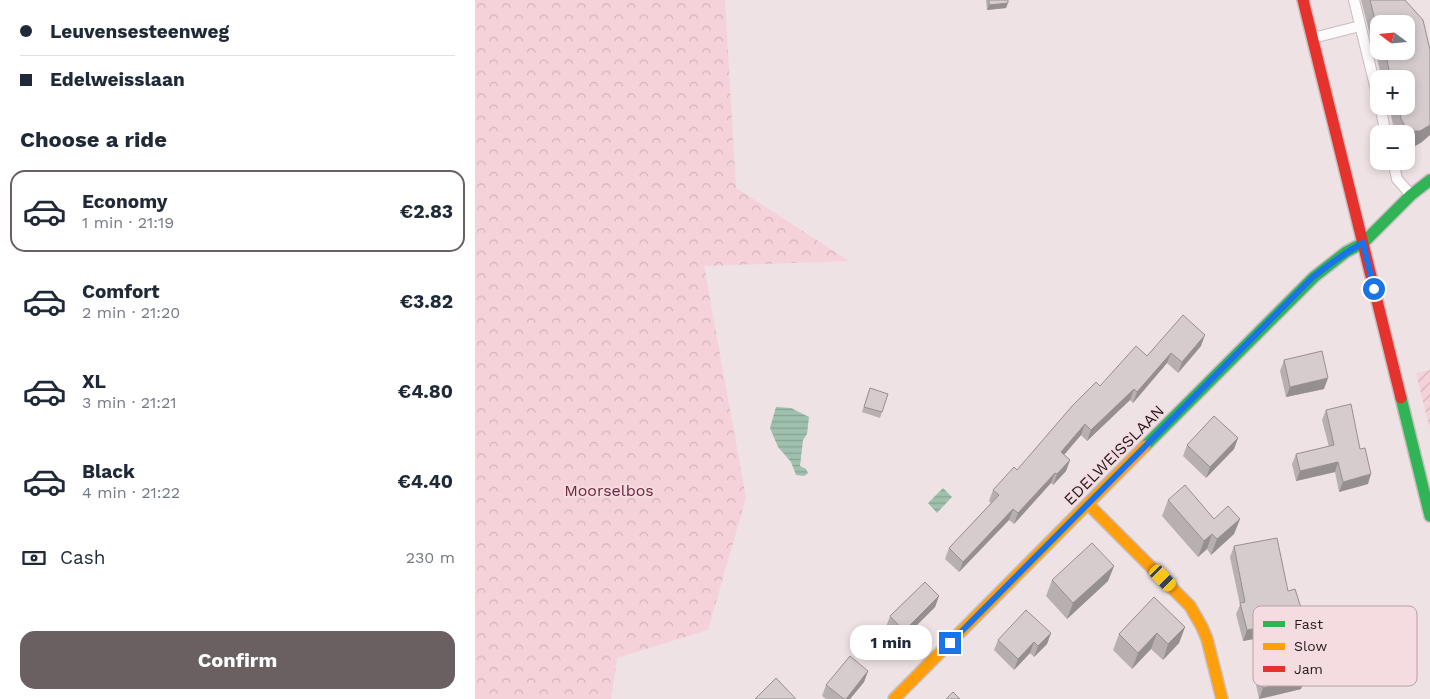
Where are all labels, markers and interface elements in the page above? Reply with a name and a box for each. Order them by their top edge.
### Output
north arrow [1370,15,1415,60]
map controls [1370,15,1415,170]
text: Leuvensesteenweg [50,20,229,43]
text: Edelweisslaan [50,68,185,91]
button: + [1370,70,1415,115]
button: − [1370,125,1415,170]
text: Choose a ride [20,127,167,152]
icon: car [22,189,67,234]
text: Economy [82,190,167,213]
text: €2.83 [400,200,453,223]
text: 1 min · 21:19 [82,213,174,232]
route start [1363,278,1385,300]
icon: car [22,279,67,324]
text: Comfort [82,280,160,303]
text: €3.82 [400,290,453,313]
text: 2 min · 21:20 [82,303,180,322]
icon: car [22,369,67,414]
text: XL [82,370,106,393]
text: €4.80 [398,380,453,403]
text: 3 min · 21:21 [82,393,177,412]
street label: EDELWEISSLAAN [1060,401,1168,509]
icon: car [22,459,67,504]
text: Black [82,460,135,483]
text: €4.40 [398,470,453,493]
park label: Moorselbos [564,481,654,500]
text: 4 min · 21:22 [82,483,180,502]
icon: cash [20,544,48,572]
text: Cash [60,546,106,569]
text: 230 m [406,548,455,567]
car [1147,562,1178,594]
legend [1253,606,1417,686]
text: Fast [1294,616,1323,632]
callout: 1 min [850,626,933,660]
button: Confirm [20,631,455,689]
route end [939,632,961,654]
text: 1 min [870,633,912,652]
text: Slow [1294,638,1327,654]
text: Jam [1294,661,1323,677]

